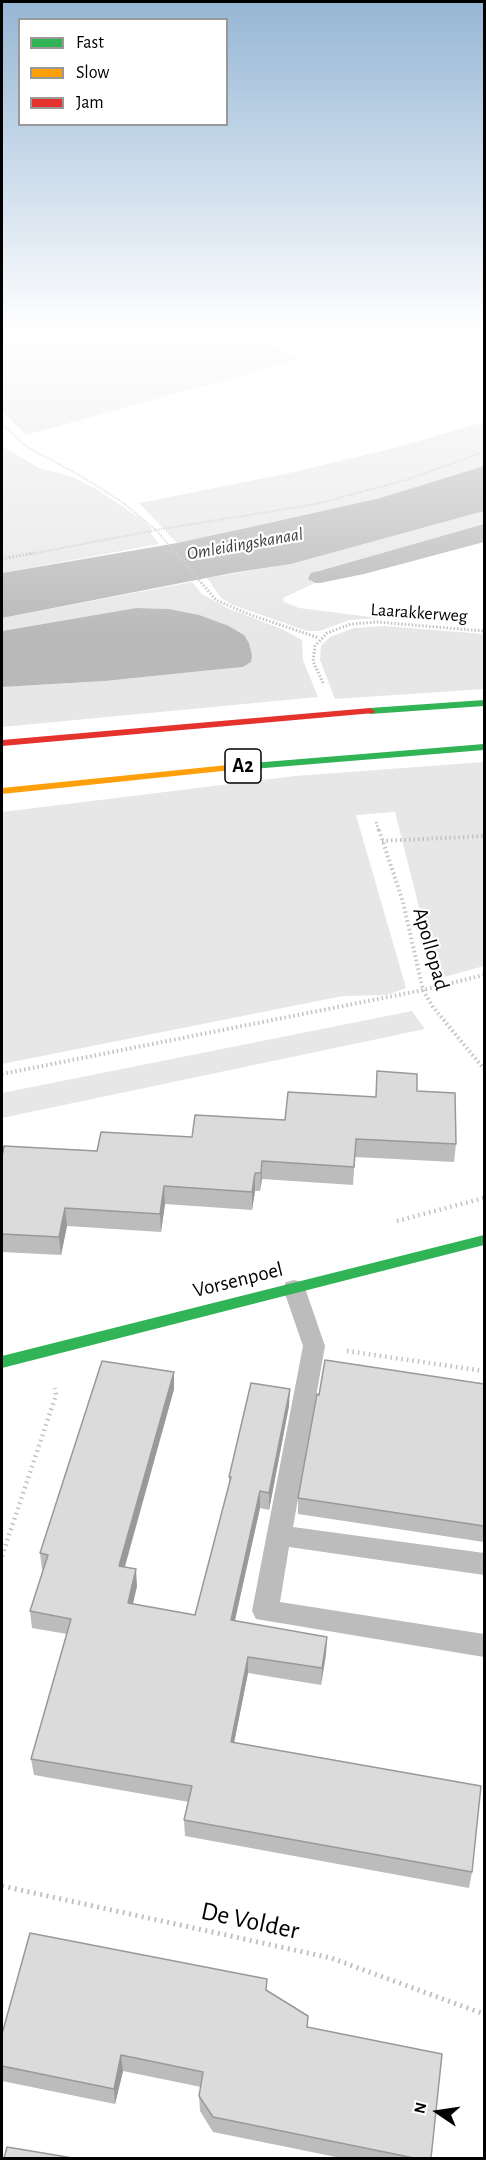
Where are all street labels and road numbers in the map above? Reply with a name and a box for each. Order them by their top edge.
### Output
street label: Laarakkerweg [370,599,468,627]
road number: A2 [225,749,261,783]
street label: Apollopad [407,905,455,993]
street label: Vorsenpoel [190,1257,286,1303]
street label: De Volder [198,1895,302,1947]

